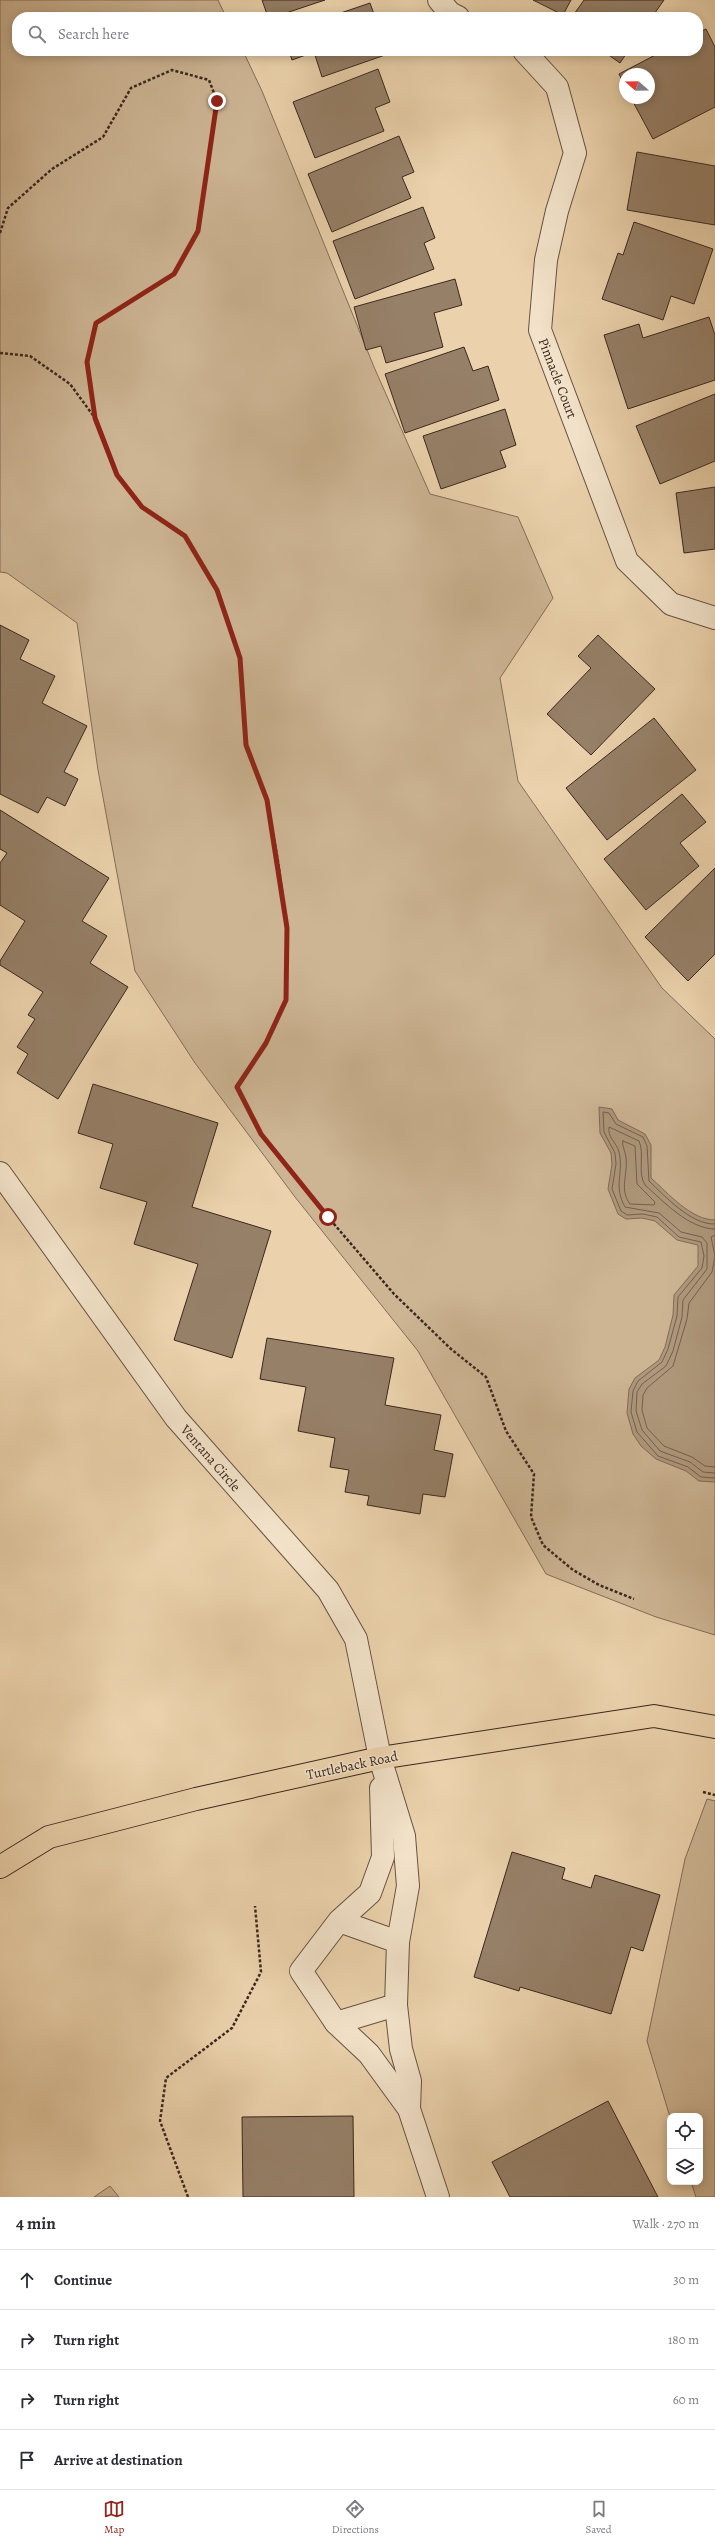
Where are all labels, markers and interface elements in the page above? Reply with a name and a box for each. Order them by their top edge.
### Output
search box [12,12,703,56]
icon: search [26,23,48,45]
text: Search here [58,24,129,44]
north arrow [619,68,655,104]
route end [208,92,226,110]
street label: Pinnacle Court [533,335,582,422]
route start [319,1208,337,1226]
street label: Ventana Circle [176,1420,245,1496]
street label: Turtleback Road [305,1746,400,1784]
map controls [667,2113,703,2185]
button: locate [667,2113,703,2149]
button: layers [667,2149,703,2185]
text: 4 min [16,2212,56,2235]
text: Walk · 270 m [633,2215,699,2232]
icon: ahead [16,2269,38,2291]
text: Continue [54,2270,112,2290]
text: 30 m [673,2271,699,2288]
icon: right [16,2329,38,2351]
text: Turn right [54,2330,119,2350]
text: 180 m [668,2331,699,2348]
icon: right [16,2389,38,2411]
text: Turn right [54,2390,119,2410]
text: 60 m [673,2391,699,2408]
icon: arrive [16,2449,38,2471]
text: Arrive at destination [54,2450,183,2470]
tab: Map [103,2498,125,2537]
tab: Directions [332,2498,379,2537]
tab: Saved [586,2498,612,2537]

